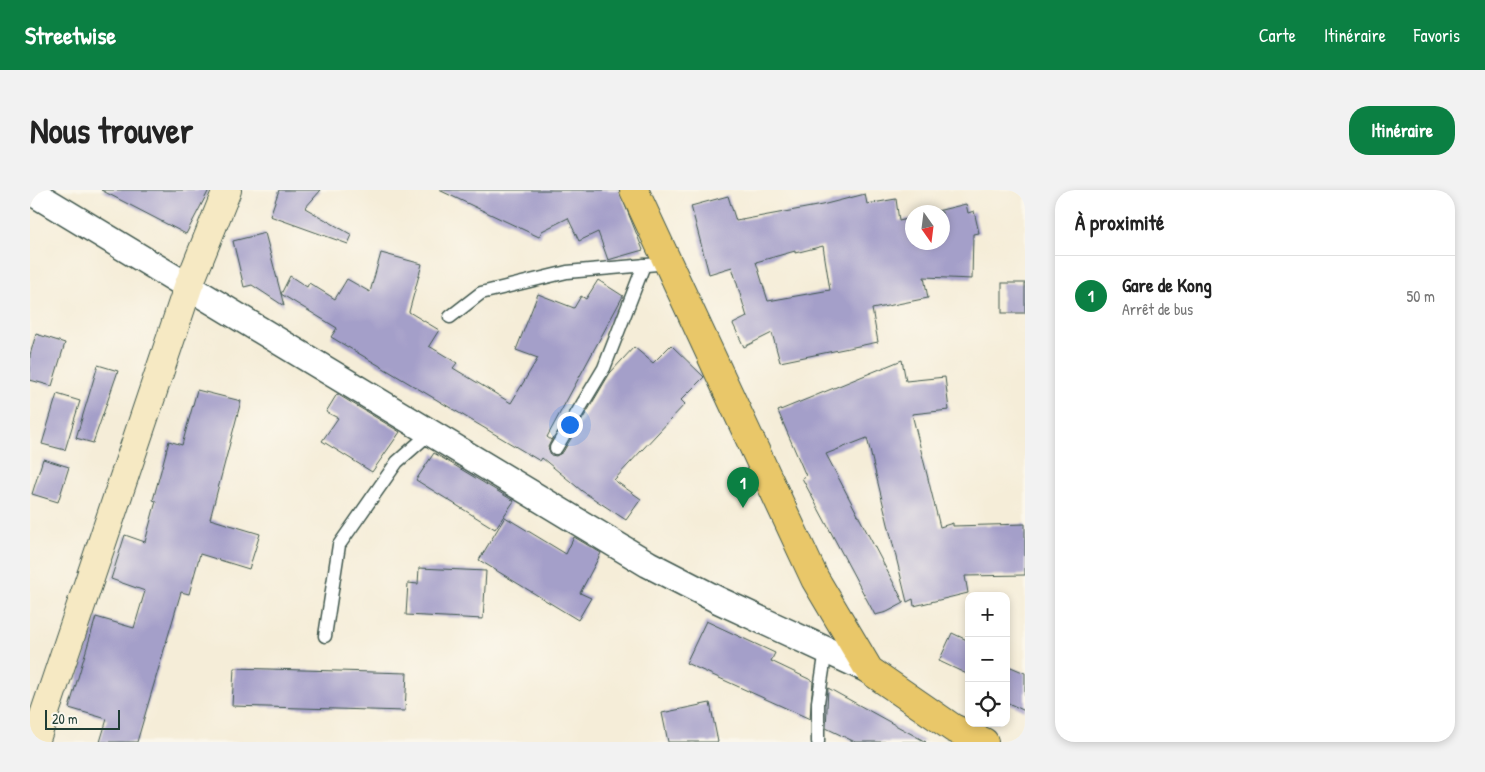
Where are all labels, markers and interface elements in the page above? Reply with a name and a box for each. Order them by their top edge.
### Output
text: Streetwise [25,19,116,51]
text: Carte [1259,23,1296,48]
text: Itinéraire [1324,23,1386,48]
text: Favoris [1414,23,1460,48]
button: Itinéraire [1349,106,1455,155]
text: Nous trouver [30,107,193,154]
north arrow [905,205,950,250]
text: À proximité [1075,208,1164,237]
text: Gare de Kong [1122,272,1212,298]
text: 1 [1088,285,1094,307]
text: 50 m [1407,285,1435,307]
text: Arrêt de bus [1122,298,1193,320]
your location [557,412,583,438]
pin: 1 [727,467,759,508]
map controls [965,592,1010,727]
button: + [965,592,1010,637]
button: − [965,637,1010,682]
button: locate [965,682,1010,727]
scale bar [45,707,120,730]
text: 20 m [52,709,78,728]

